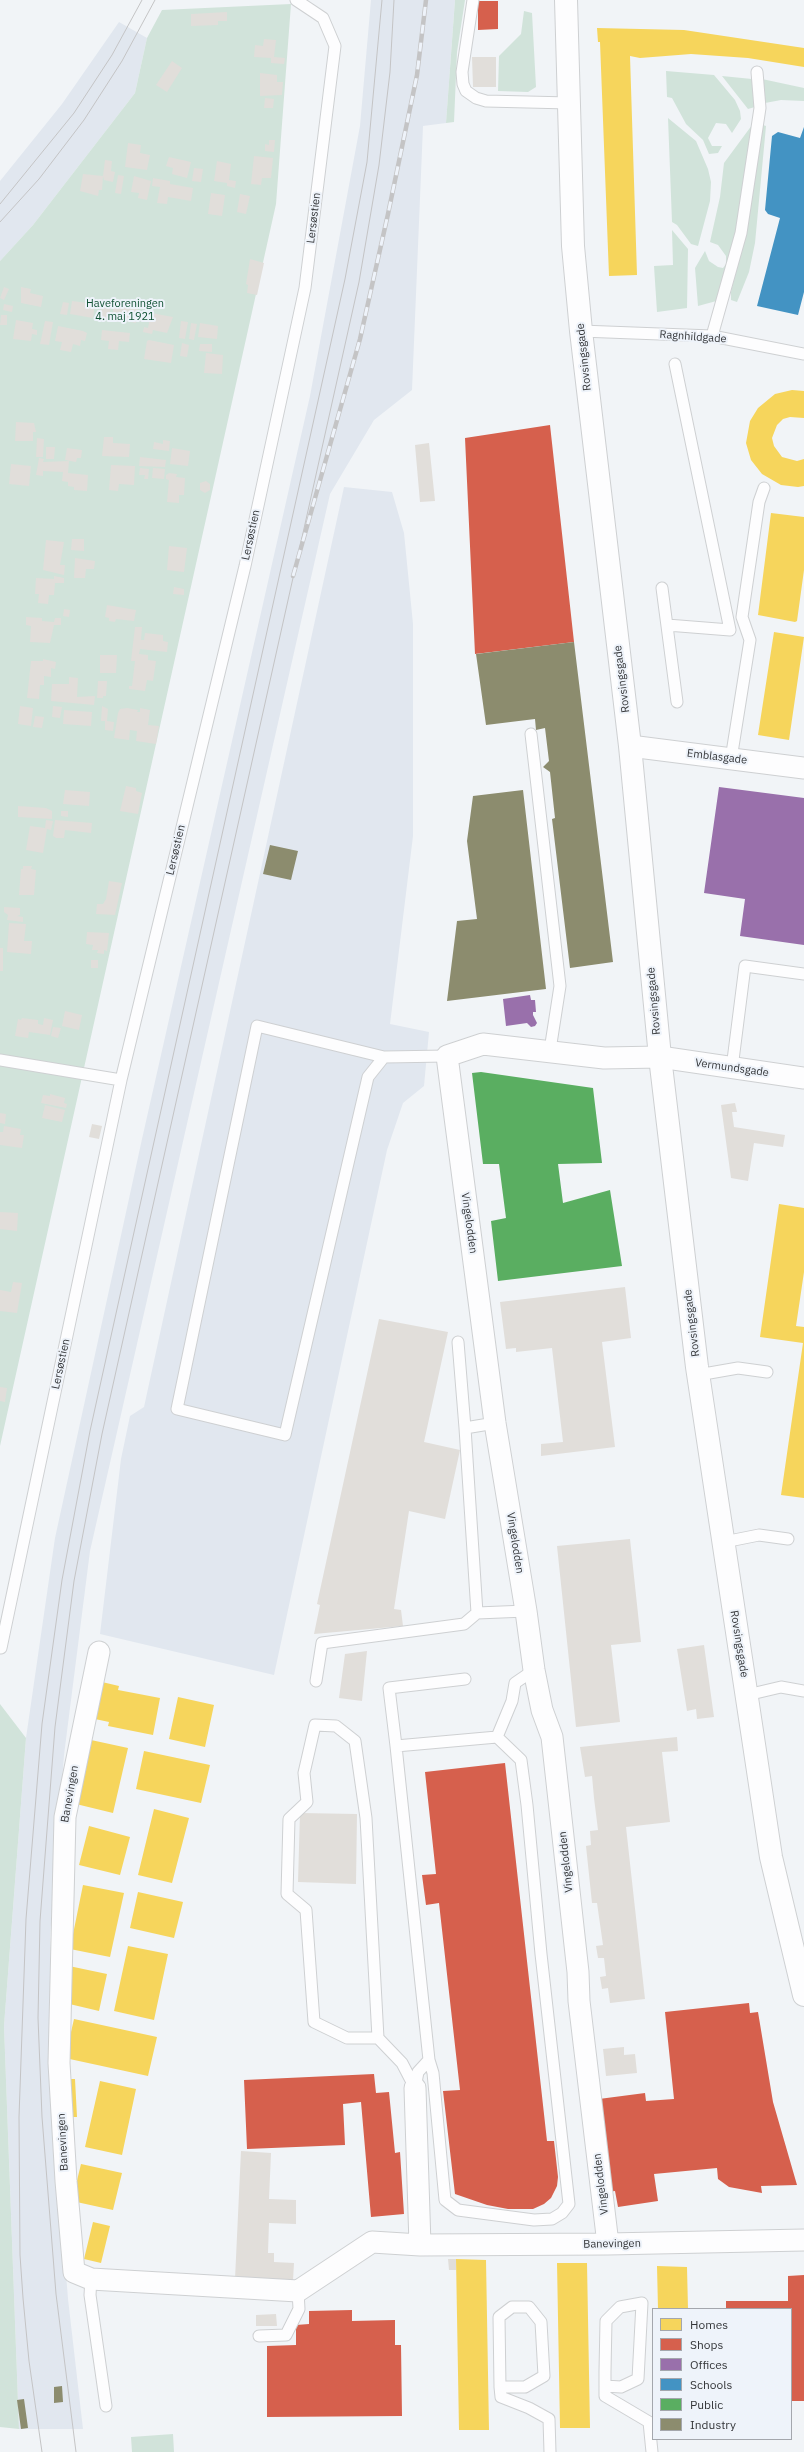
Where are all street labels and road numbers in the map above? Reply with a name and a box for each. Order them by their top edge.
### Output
street label: Lersøstien [304,192,324,244]
street label: Rovsingsgade [574,323,594,391]
street label: Ragnhildgade [659,328,727,346]
street label: Lersøstien [239,509,263,561]
street label: Rovsingsgade [611,645,633,713]
street label: Emblasgade [686,747,748,767]
street label: Lersøstien [164,824,188,876]
street label: Rovsingsgade [644,967,664,1035]
street label: Vermundsgade [694,1056,770,1080]
street label: Vingelodden [458,1192,480,1254]
street label: Rovsingsgade [681,1289,703,1357]
street label: Lersøstien [49,1338,73,1390]
street label: Vingelodden [504,1512,526,1574]
street label: Rovsingsgade [727,1609,751,1679]
street label: Banevingen [58,1764,82,1824]
street label: Vingelodden [556,1831,576,1893]
street label: Banevingen [55,2113,71,2171]
street label: Vingelodden [591,2153,611,2215]
street label: Banevingen [583,2237,641,2251]

